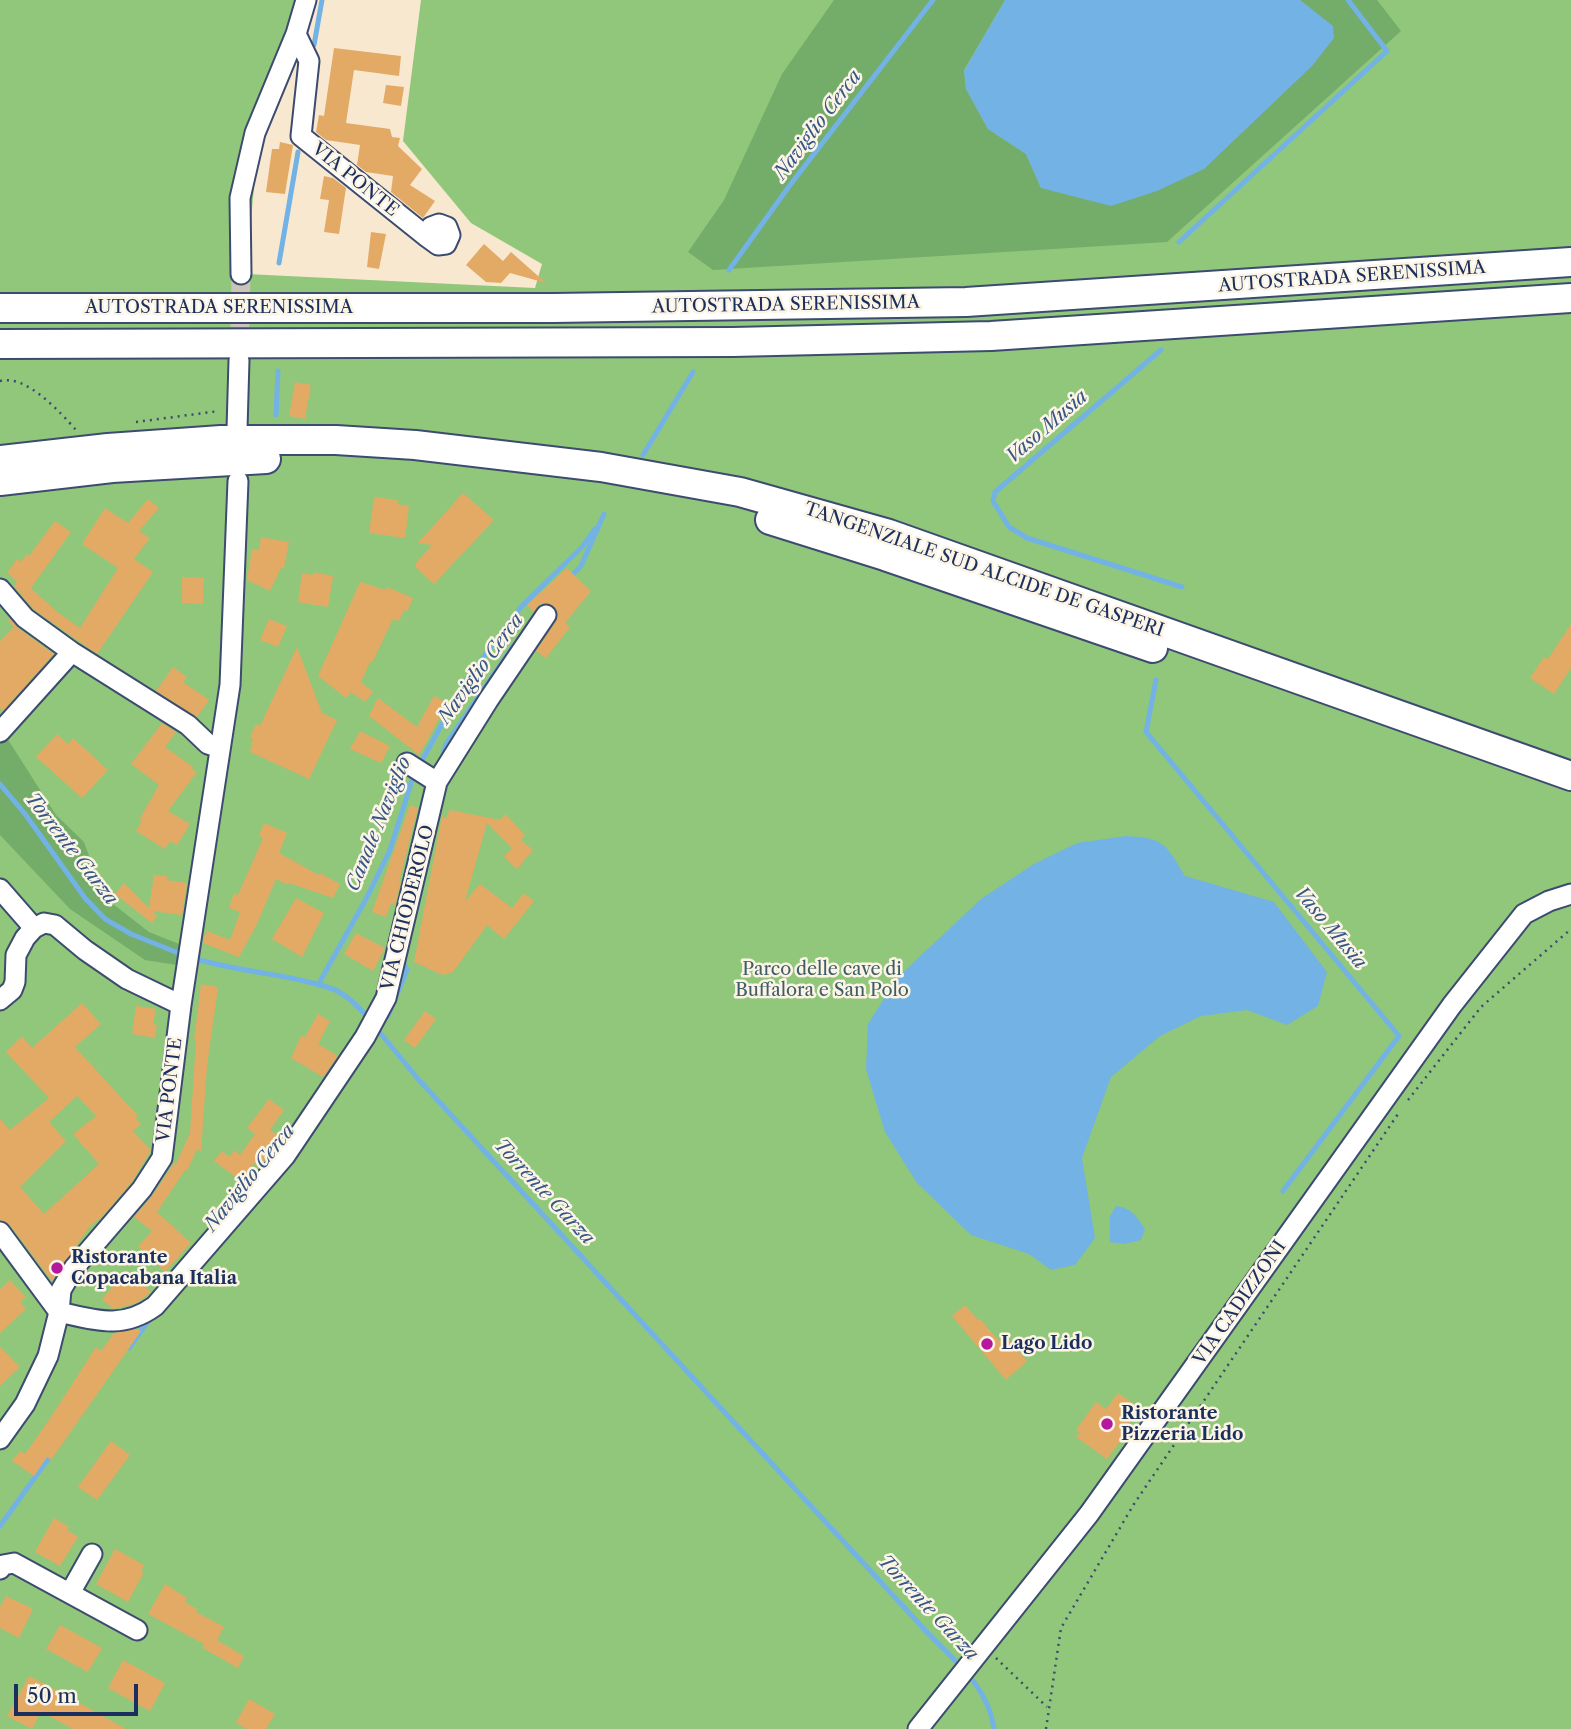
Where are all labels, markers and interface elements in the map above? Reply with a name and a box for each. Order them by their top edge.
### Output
water label: Naviglio Cerca [770,66,866,184]
street label: VIA PONTE [307,138,403,222]
street label: AUTOSTRADA SERENISSIMA [1218,257,1486,297]
street label: AUTOSTRADA SERENISSIMA [652,292,920,318]
street label: AUTOSTRADA SERENISSIMA [85,297,353,319]
water label: Vaso Musia [1002,385,1092,469]
street label: TANGENZIALE SUD ALCIDE DE GASPERI [801,498,1167,642]
water label: Naviglio Cerca [433,609,529,729]
water label: Canale Naviglio [342,754,416,894]
water label: Torrente Garza [20,788,122,910]
street label: VIA CHIODEROLO [377,823,439,993]
water label: Vaso Musia [1289,882,1371,974]
park label: Parco delle cave di Buffalora e San Polo [735,959,909,1002]
street label: VIA PONTE [153,1036,187,1144]
water label: Naviglio Cerca [200,1120,300,1236]
water label: Torrente Garza [489,1134,599,1250]
street label: VIA CADIZZONI [1189,1237,1291,1369]
place label: Ristorante Copacabana Italia [71,1247,237,1290]
marker: Ristorante Copacabana Italia [49,1260,65,1276]
place label: Lago Lido [1001,1333,1092,1355]
marker: Lago Lido [979,1336,995,1352]
place label: Ristorante Pizzeria Lido [1121,1403,1243,1446]
marker: Ristorante Pizzeria Lido [1099,1416,1115,1432]
water label: Torrente Garza [873,1550,983,1666]
scale bar [18,1670,142,1714]
text: 50 m [27,1683,77,1708]

